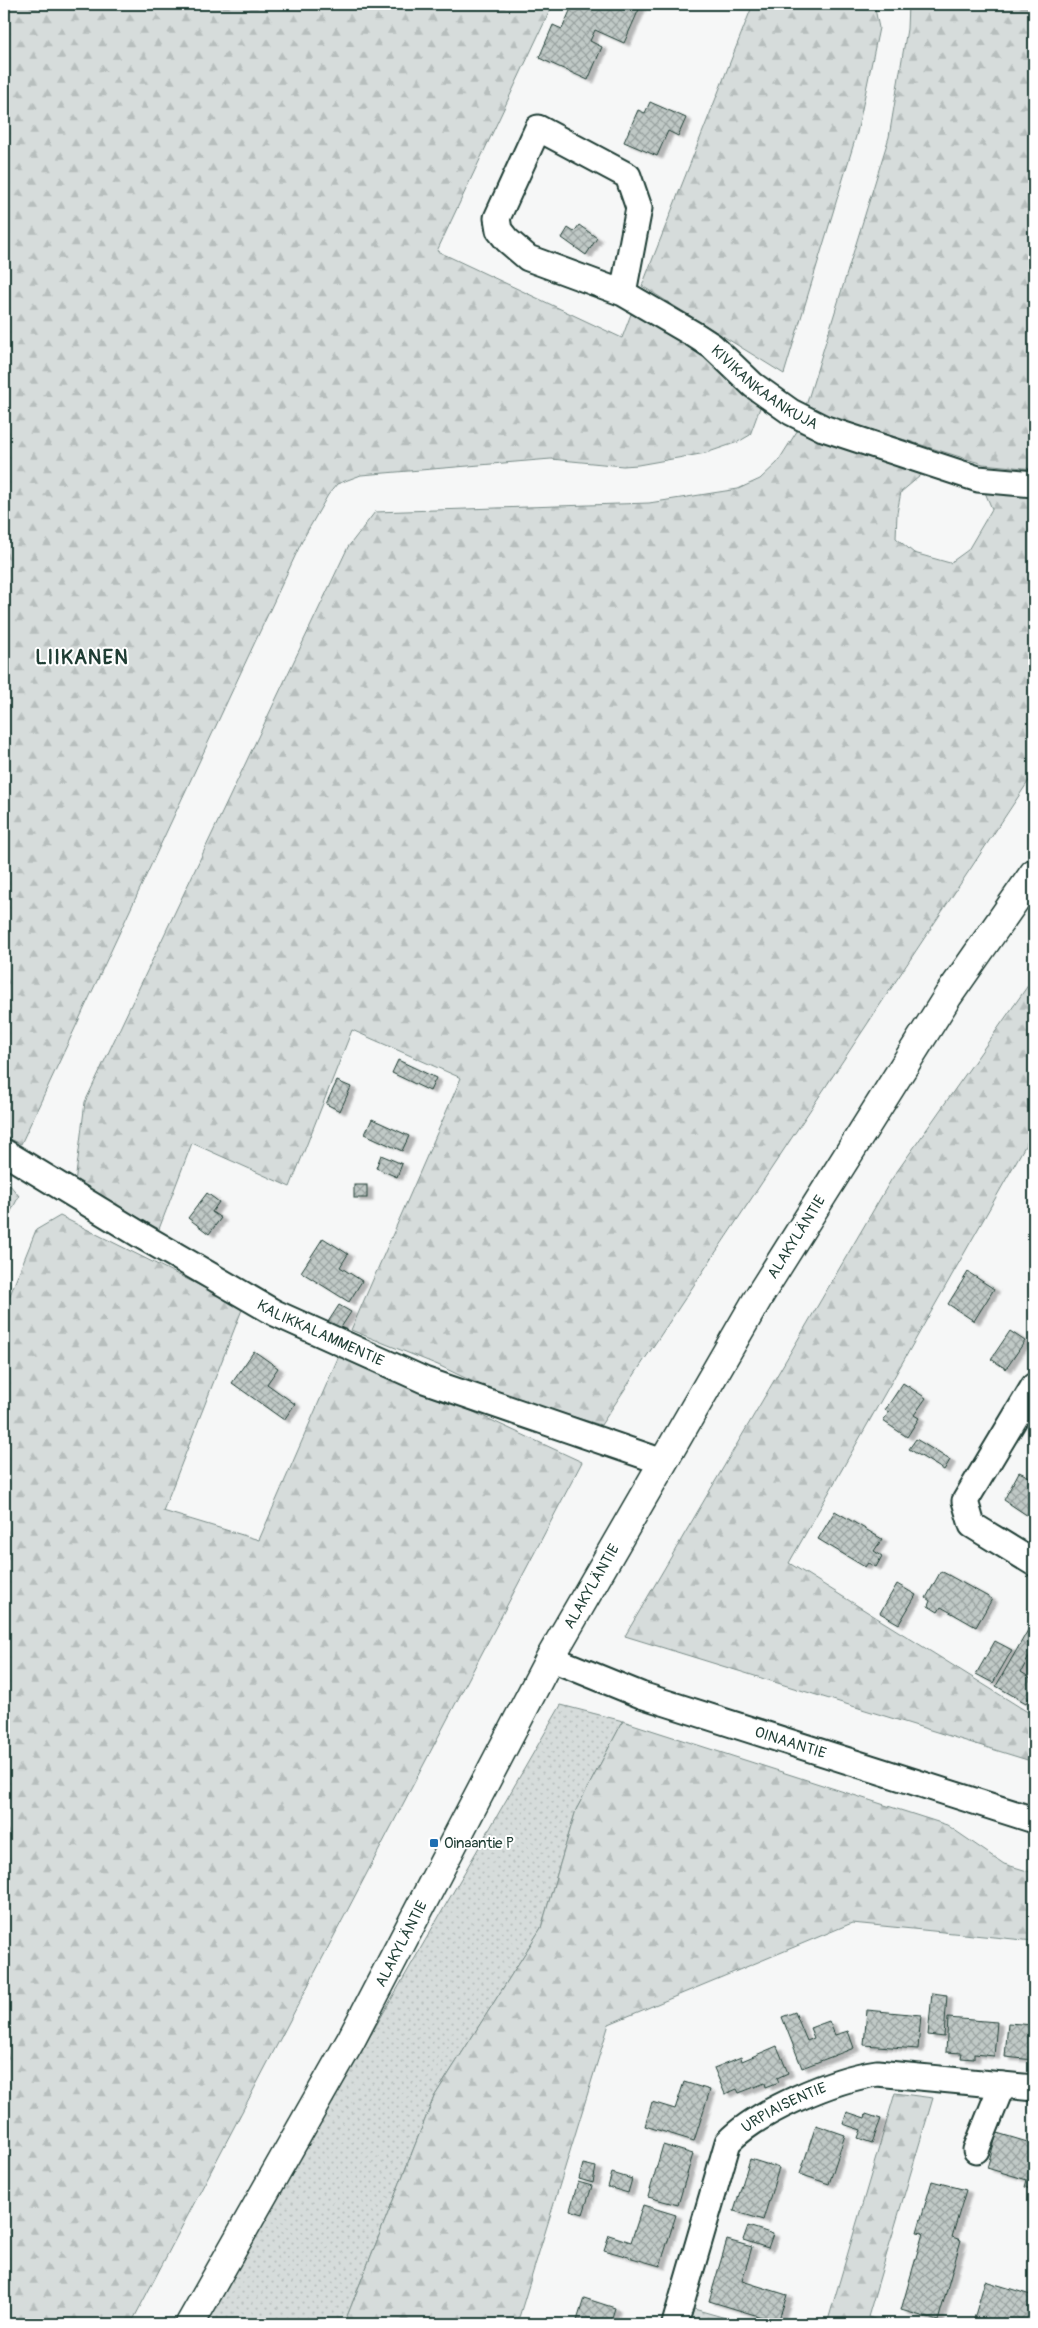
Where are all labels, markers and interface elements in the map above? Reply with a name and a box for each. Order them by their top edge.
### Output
street label: KIVIKANKAANKUJA [707,341,821,434]
district label: LIIKANEN [35,645,129,670]
street label: ALAKYLÄNTIE [763,1192,830,1282]
street label: KALIKKALAMMENTIE [253,1296,387,1371]
street label: ALAKYLÄNTIE [560,1541,624,1632]
street label: OINAANTIE [752,1723,829,1763]
place label: Oinaantie P [444,1834,514,1853]
marker: Oinaantie P [428,1837,440,1849]
street label: ALAKYLÄNTIE [371,1897,432,1990]
street label: URPIAISENTIE [738,2078,829,2137]

